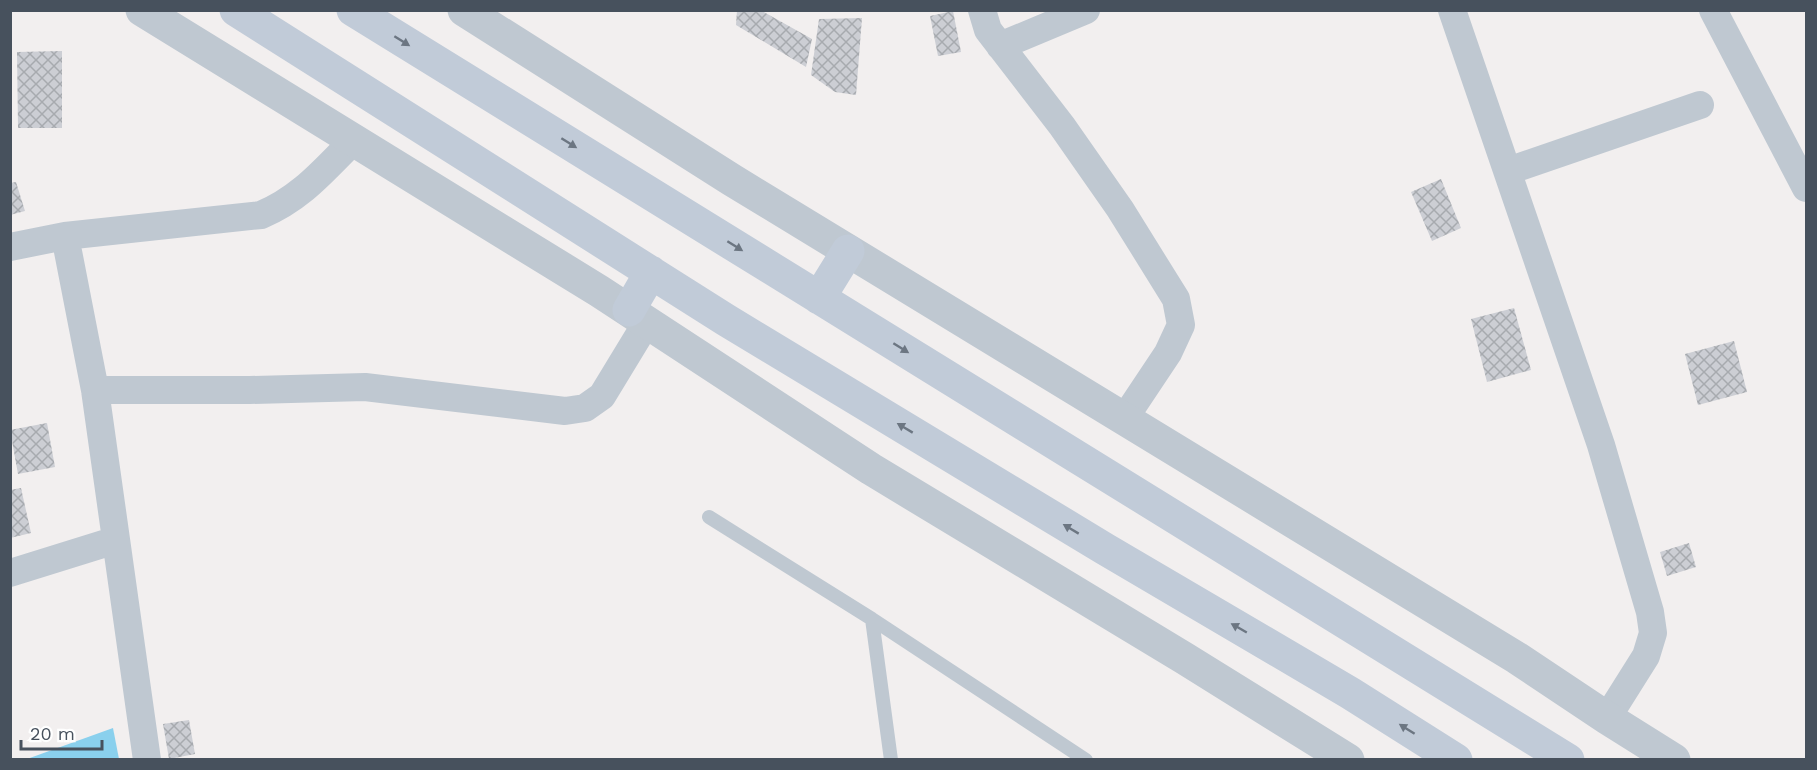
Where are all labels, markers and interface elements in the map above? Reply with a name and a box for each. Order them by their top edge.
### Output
one-way arrow [394,36,411,47]
one-way arrow [561,138,577,149]
one-way arrow [727,240,743,251]
one-way arrow [893,342,909,353]
one-way arrow [897,423,913,434]
one-way arrow [1062,524,1079,534]
one-way arrow [1231,623,1247,634]
scale bar [21,713,102,751]
text: 20 m [30,723,75,744]
one-way arrow [1398,723,1415,734]

